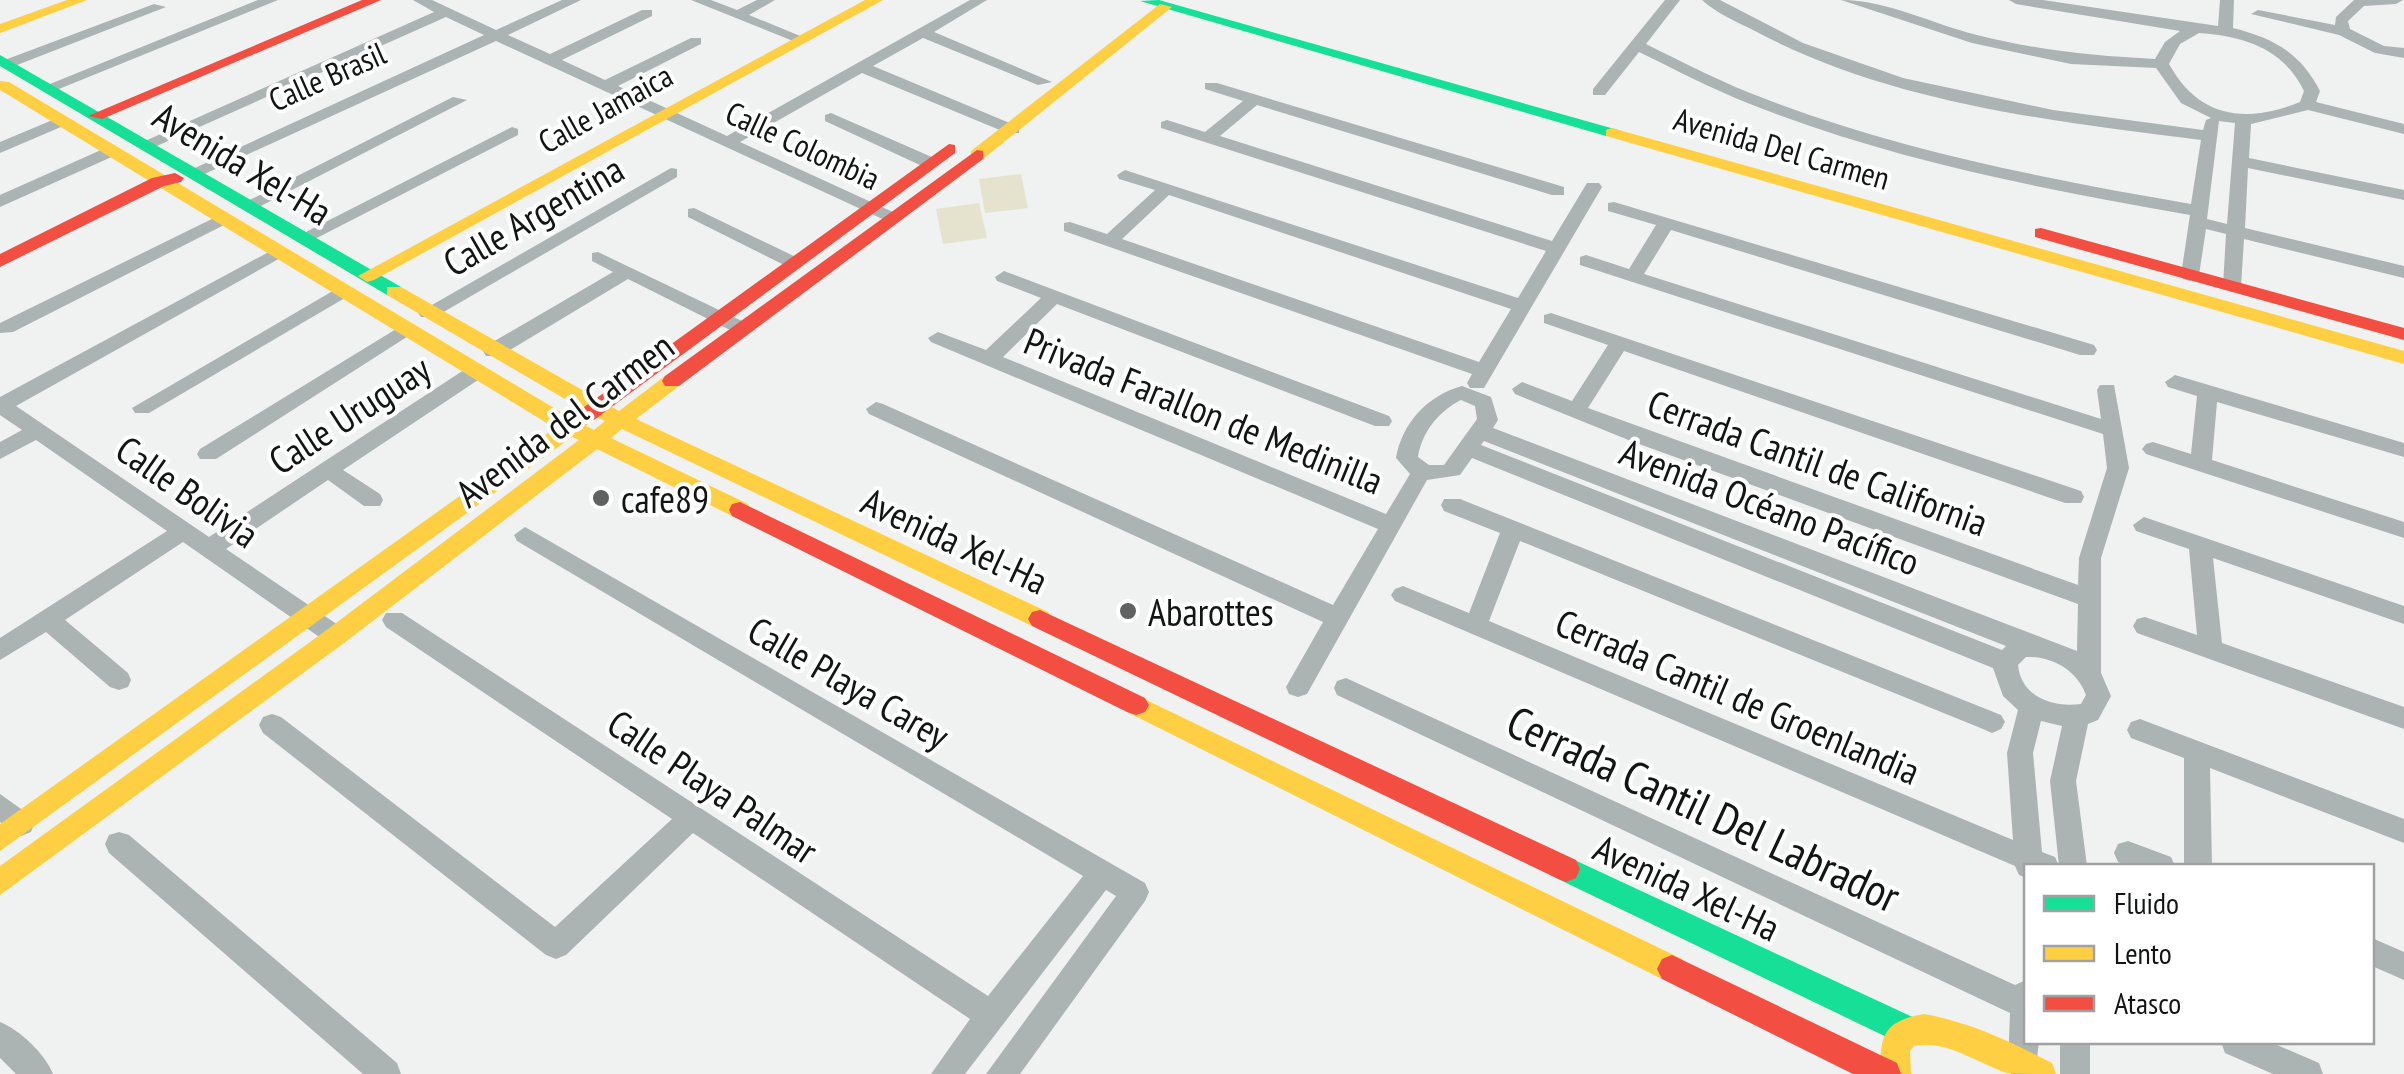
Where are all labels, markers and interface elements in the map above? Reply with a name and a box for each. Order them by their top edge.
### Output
street label: Calle Brasil [262,31,393,120]
street label: Calle Jamaica [530,54,680,162]
street label: Avenida Xel-Ha [145,91,341,235]
street label: Calle Colombia [719,91,887,199]
street label: Avenida Del Carmen [1669,97,1895,199]
street label: Calle Argentina [434,144,632,286]
street label: Privada Farallon de Medinilla [1018,316,1390,504]
street label: Avenida del Carmen [445,321,683,517]
street label: Calle Uruguay [259,343,440,484]
street label: Cerrada Cantil de California [1641,378,1995,546]
street label: Calle Bolivia [107,424,269,558]
street label: Avenida Océano Pacífico [1613,426,1927,586]
place label: cafe89 [621,474,709,523]
street label: Avenida Xel-Ha [854,476,1056,604]
marker: cafe89 [590,487,612,509]
place label: Abarottes [1148,587,1274,636]
street label: Cerrada Cantil de Groenlandia [1549,597,1927,795]
marker: Abarottes [1117,600,1139,622]
street label: Calle Playa Carey [740,605,959,760]
street label: Cerrada Cantil Del Labrador [1498,691,1910,925]
street label: Calle Playa Palmar [599,698,828,875]
street label: Avenida Xel-Ha [1586,823,1788,951]
legend [2024,864,2374,1044]
text: Fluido [2114,883,2179,922]
text: Lento [2114,933,2172,972]
text: Atasco [2114,983,2181,1022]

